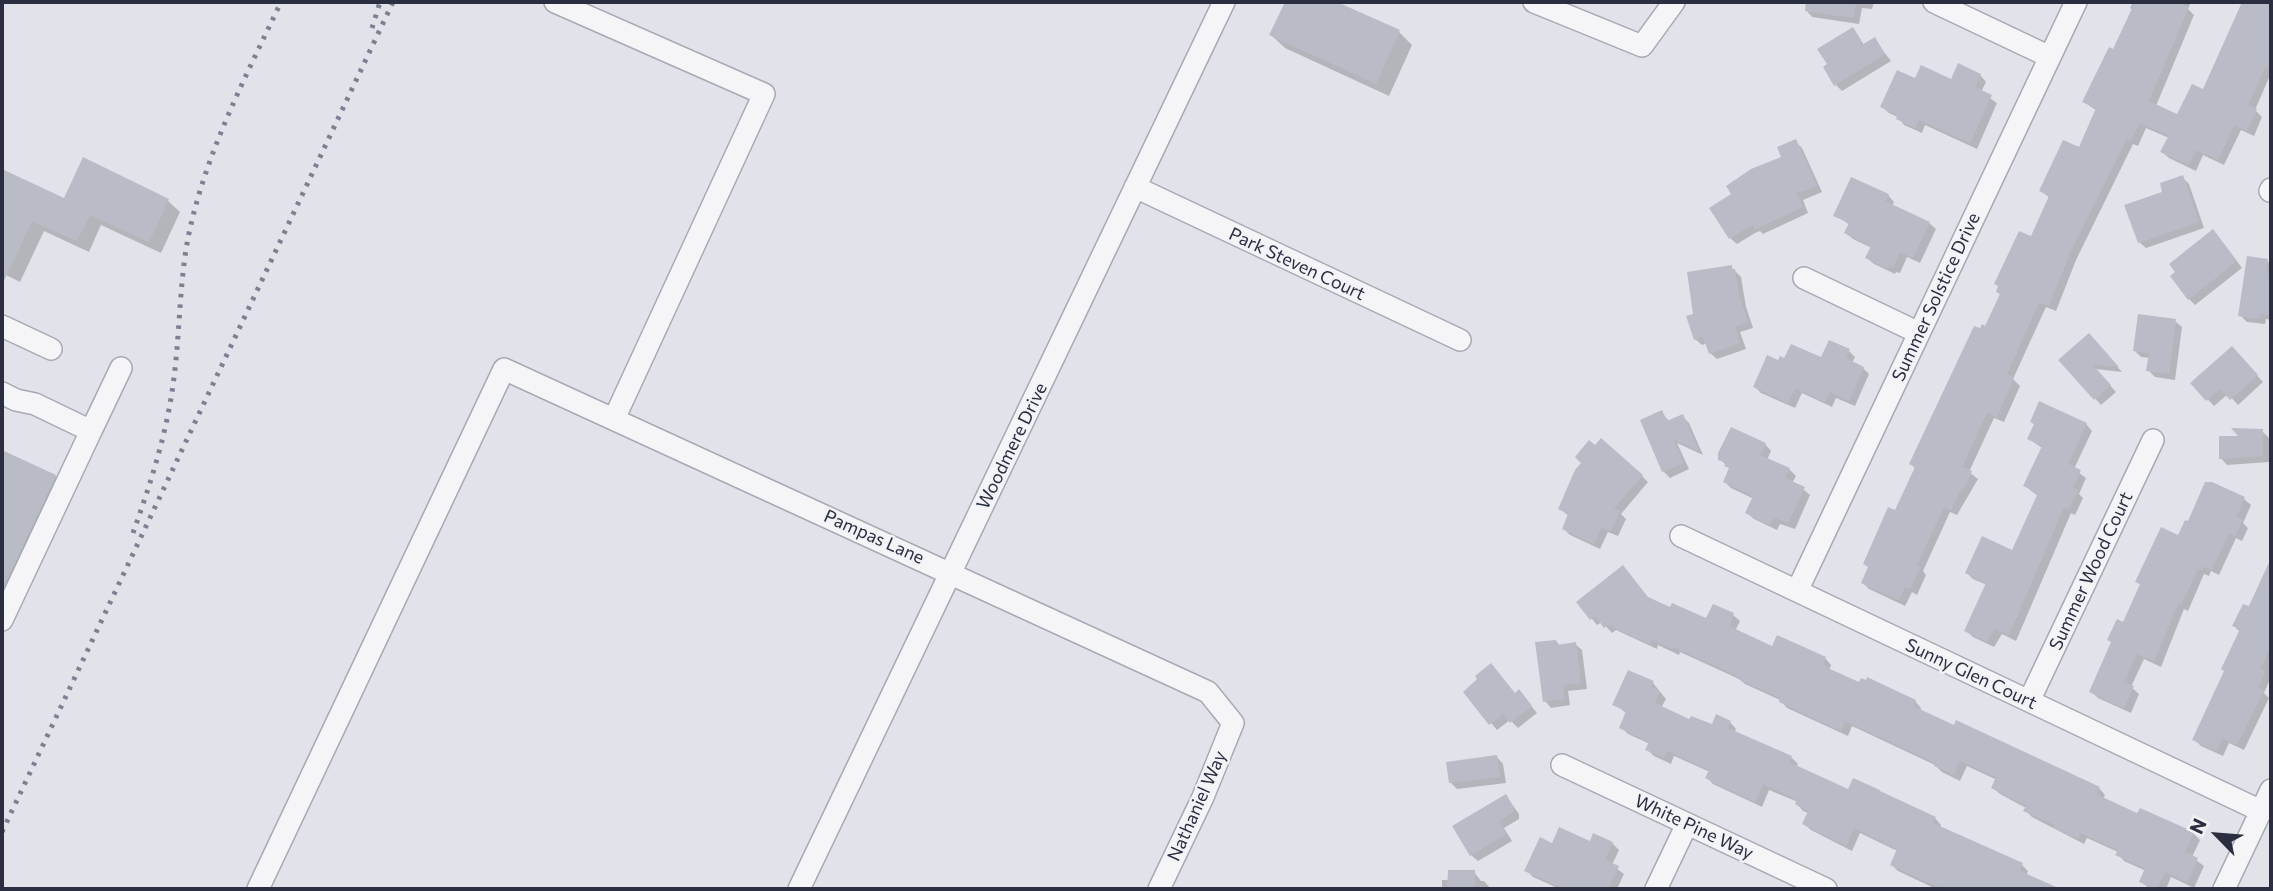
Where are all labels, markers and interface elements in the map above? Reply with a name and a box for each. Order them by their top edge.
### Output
street label: Summer Solstice Drive [1887,209,1985,385]
street label: Park Steven Court [1225,223,1369,305]
street label: Woodmere Drive [972,379,1052,513]
street label: Summer Wood Court [2045,488,2137,654]
street label: Pampas Lane [820,505,928,569]
street label: Sunny Glen Court [1902,634,2040,714]
street label: Nathaniel Way [1163,747,1231,865]
street label: White Pine Way [1631,790,1757,864]
north arrow [2182,800,2252,870]
text: N [2184,815,2211,837]

